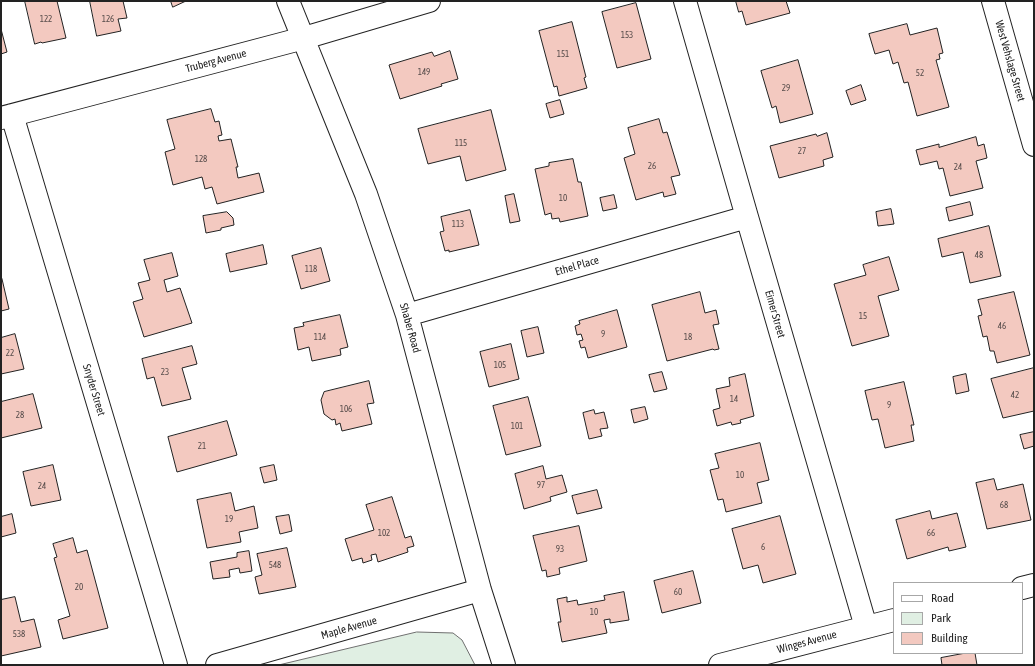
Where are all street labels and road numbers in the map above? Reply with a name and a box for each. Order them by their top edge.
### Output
street label: West Vehslage Street [992,19,1028,103]
street label: Truberg Avenue [184,47,248,75]
street label: Ethel Place [554,253,600,279]
street label: Eimer Street [762,289,788,339]
street label: Shaber Road [397,302,423,354]
street label: Snyder Street [80,363,108,417]
street label: Maple Avenue [320,614,378,642]
street label: Winges Avenue [776,628,838,656]

